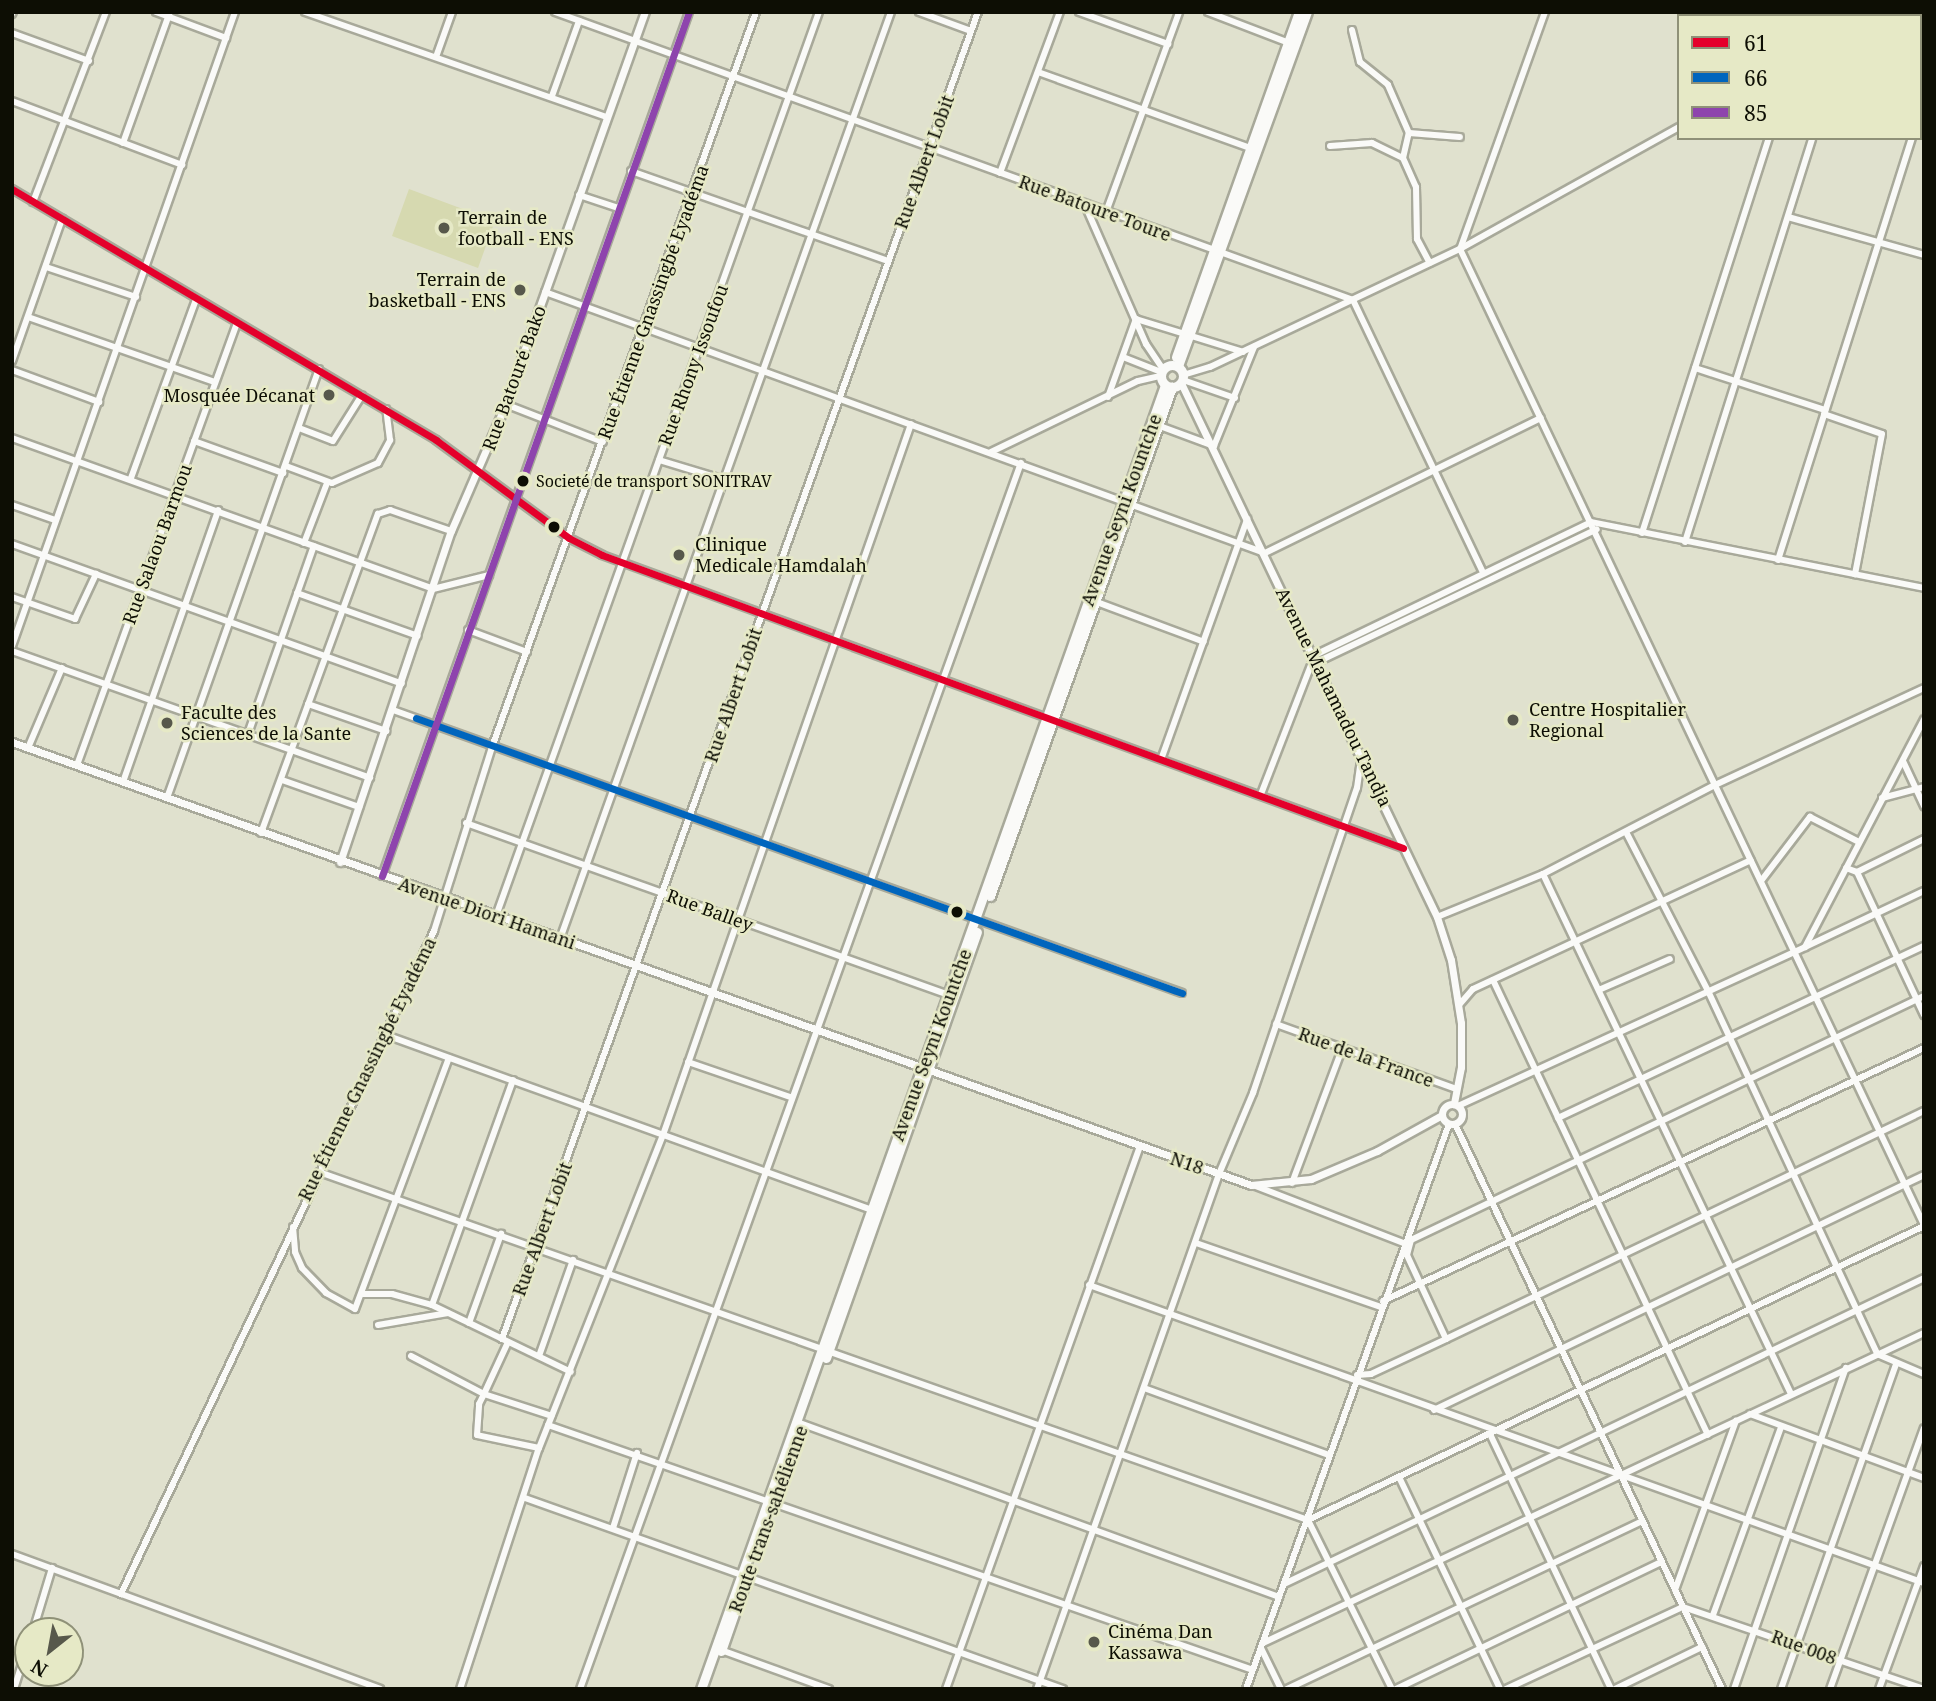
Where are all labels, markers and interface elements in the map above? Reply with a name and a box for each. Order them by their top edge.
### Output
legend [1677,14,1922,140]
text: 61 [1744,29,1767,57]
text: 66 [1744,64,1767,92]
street label: Rue Albert Lobit [890,92,958,232]
text: 85 [1744,99,1767,127]
street label: Rue Étienne Gnassingbé Eyadéma [593,162,713,442]
street label: Rue Batoure Toure [1016,170,1174,246]
place label: Terrain de football - ENS [458,207,574,249]
marker: Terrain de football - ENS [436,220,452,236]
place label: Terrain de basketball - ENS [369,269,506,312]
street label: Rue Rhony Issoufou [654,281,732,449]
marker: Terrain de basketball - ENS [512,282,528,298]
street label: Rue Batouré Bako [478,302,550,454]
place label: Mosquée Décanat [163,384,315,406]
marker: Mosquée Décanat [321,387,337,403]
street label: Avenue Seyni Kountche [1076,411,1166,609]
street label: Rue Salaou Barmou [118,461,196,627]
place label: Societé de transport SONITRAV [536,471,772,491]
marker: Societé de transport SONITRAV [516,474,530,488]
unlabelled marker [547,520,561,534]
place label: Clinique Medicale Hamdalah [695,534,867,576]
marker: Clinique Medicale Hamdalah [669,545,689,565]
street label: Avenue Mahamadou Tandja [1271,584,1397,810]
street label: Rue Albert Lobit [700,625,766,765]
place label: Centre Hospitalier Regional [1529,699,1686,742]
place label: Faculte des Sciences de la Sante [181,702,351,744]
marker: Centre Hospitalier Regional [1503,710,1523,730]
marker: Faculte des Sciences de la Sante [159,715,175,731]
street label: Avenue Diori Hamani [396,872,578,954]
street label: Rue Balley [664,884,756,936]
unlabelled marker [950,905,964,919]
street label: Rue Étienne Gnassingbé Eyadéma [294,934,440,1204]
street label: Avenue Seyni Kountche [886,946,976,1144]
street label: Rue de la France [1295,1023,1437,1091]
street label: N18 [1167,1147,1207,1179]
street label: Rue Albert Lobit [508,1159,576,1299]
street label: Route trans-sahélienne [724,1423,812,1615]
north arrow [14,1617,84,1687]
place label: Cinéma Dan Kassawa [1108,1621,1213,1664]
street label: Rue 008 [1768,1625,1840,1669]
marker: Cinéma Dan Kassawa [1086,1634,1102,1650]
text: N [26,1653,52,1683]

